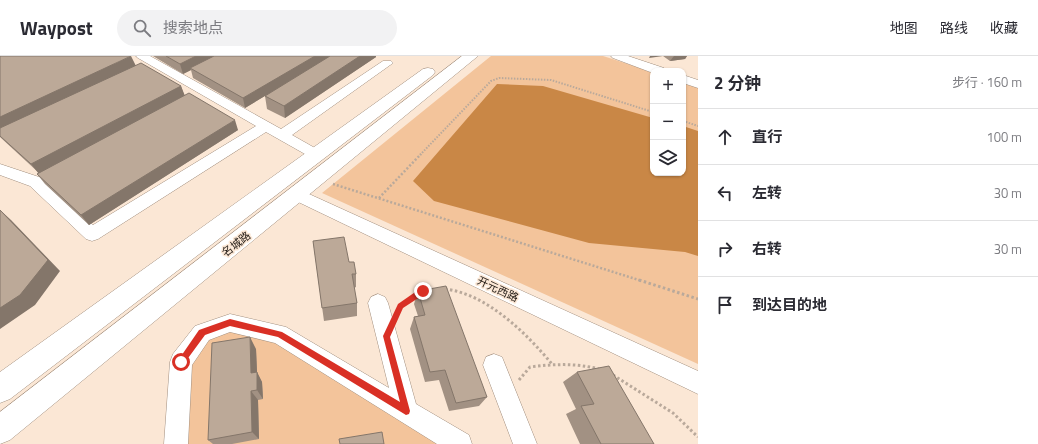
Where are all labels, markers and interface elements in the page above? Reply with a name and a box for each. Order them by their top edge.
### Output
search box [117,10,397,46]
text: Waypost [20,13,93,42]
text: 搜索地点 [163,16,223,39]
icon: search [131,17,153,39]
text: 地图 [890,17,918,38]
text: 路线 [940,17,968,38]
text: 收藏 [990,17,1018,38]
map controls [650,68,686,176]
button: + [650,68,686,104]
text: 2 分钟 [714,70,761,96]
text: 步行 · 160 m [952,72,1022,92]
button: − [650,104,686,140]
text: 直行 [752,125,782,148]
icon: ahead [714,126,736,148]
text: 100 m [986,127,1022,147]
button: layers [650,140,686,176]
text: 左转 [752,181,782,204]
icon: left [714,182,736,204]
text: 30 m [994,183,1022,203]
street label: 名城路 [218,228,254,260]
text: 右转 [752,237,782,260]
icon: right [714,238,736,260]
text: 30 m [994,239,1022,259]
street label: 开元西路 [475,272,521,306]
route end [414,282,432,300]
text: 到达目的地 [752,293,827,316]
icon: arrive [714,294,736,316]
route start [172,353,190,371]

